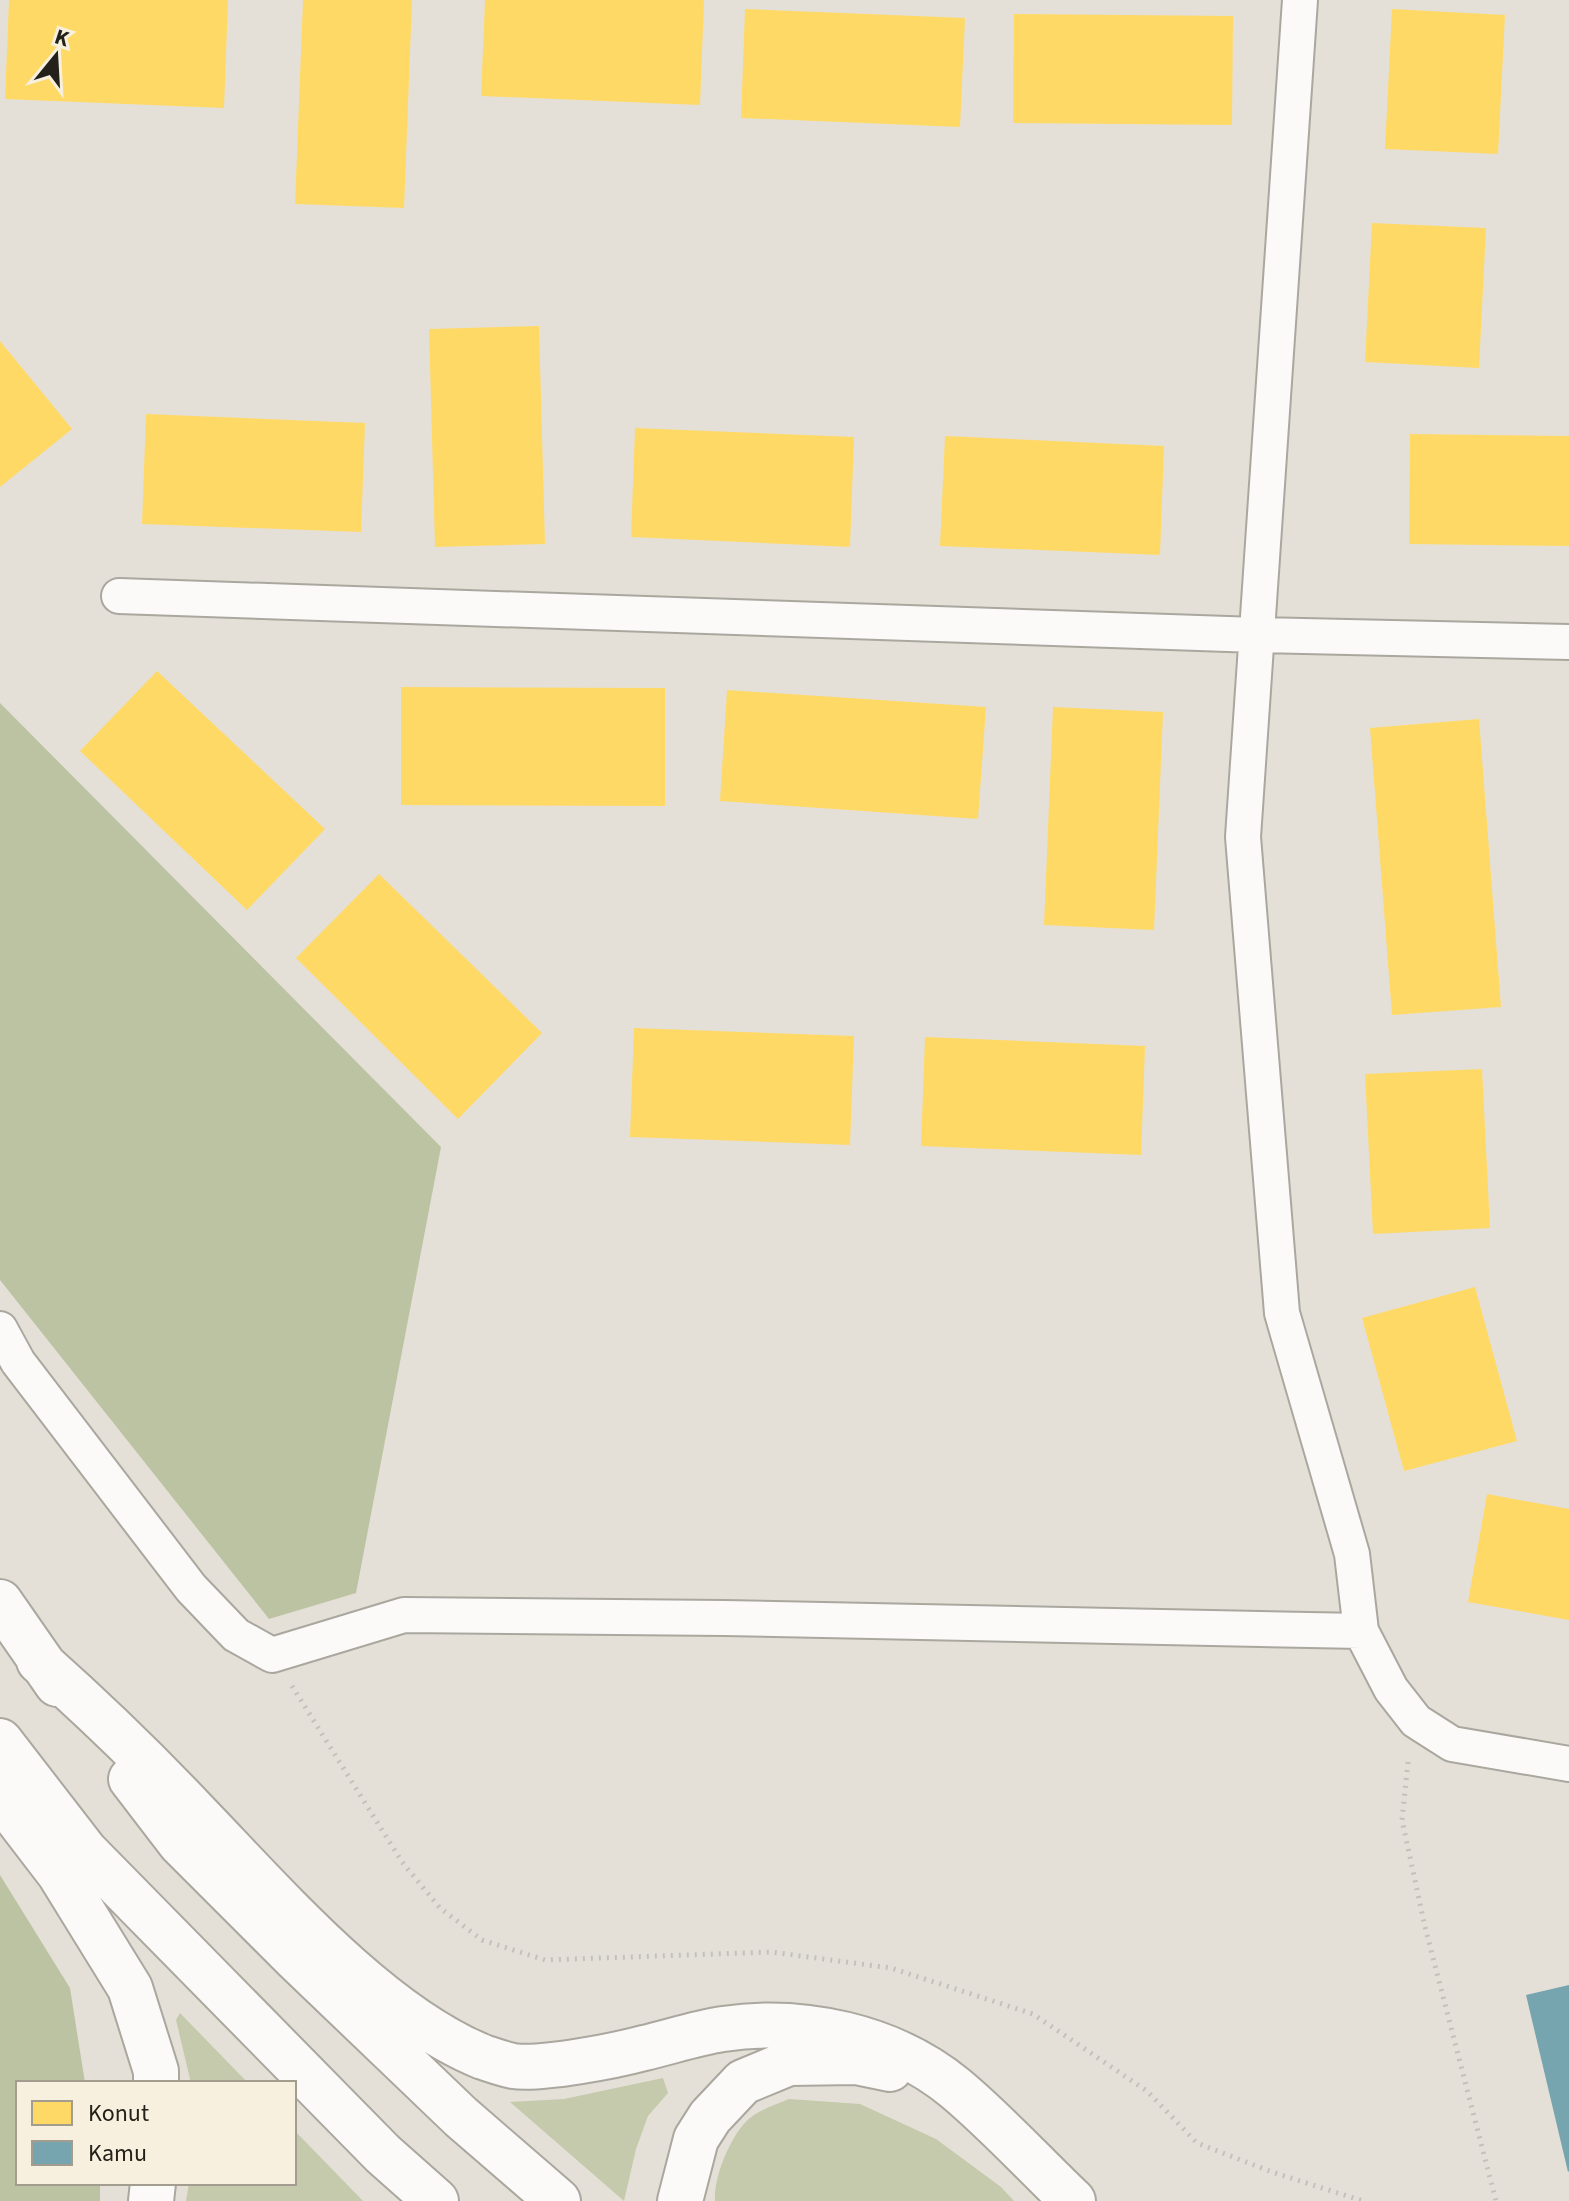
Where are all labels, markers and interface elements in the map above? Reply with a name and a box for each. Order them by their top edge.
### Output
north arrow [16,16,96,96]
text: K [50,21,74,55]
legend [16,2081,296,2185]
text: Konut [88,2096,149,2131]
text: Kamu [88,2136,147,2171]

